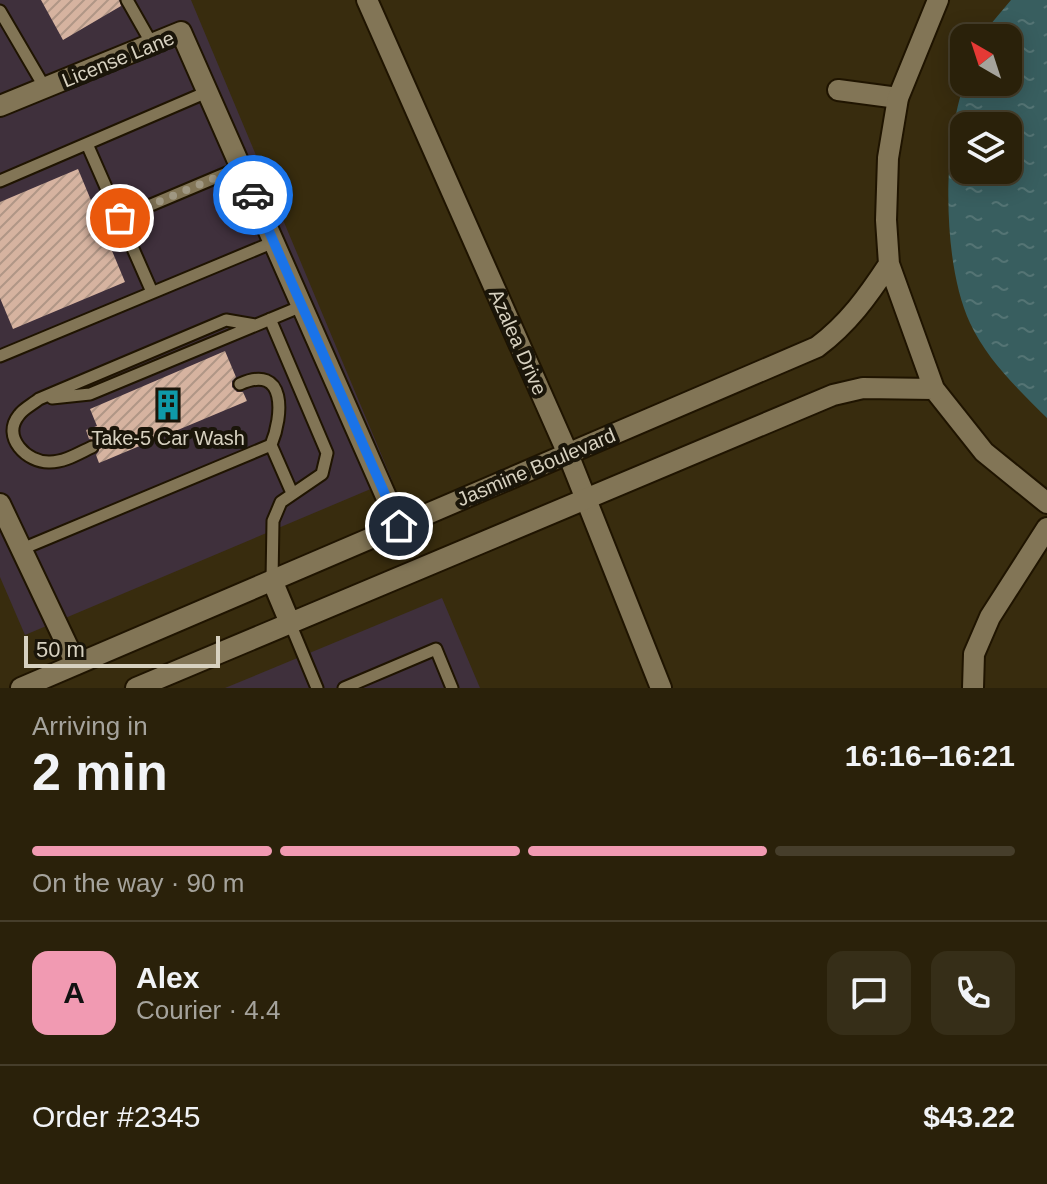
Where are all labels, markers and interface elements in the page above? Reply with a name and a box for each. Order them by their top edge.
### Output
north arrow [950,24,1022,96]
map controls [950,24,1022,184]
street label: License Lane [59,27,177,91]
button: layers [950,112,1022,184]
courier [213,155,293,235]
icon: car [231,173,275,217]
pin [86,184,154,252]
icon: bag [98,196,142,240]
street label: Azalea Drive [485,286,551,398]
building icon: Take-5 Car Wash [151,388,185,422]
street label: Jasmine Boulevard [453,424,619,510]
place label: Take-5 Car Wash [91,427,245,449]
pin [365,492,433,560]
icon: home [377,504,421,548]
scale bar [24,632,220,668]
text: 50 m [36,637,85,662]
text: Arriving in [32,711,148,741]
text: 16:16–16:21 [845,739,1015,772]
text: 2 min [32,743,168,801]
text: On the way · 90 m [32,868,244,898]
button: chat [827,951,911,1035]
button: phone [931,951,1015,1035]
text: Alex [136,961,199,994]
text: A [63,976,85,1009]
text: Courier · 4.4 [136,995,281,1025]
text: Order #2345 [32,1100,200,1133]
text: $43.22 [923,1100,1015,1133]

